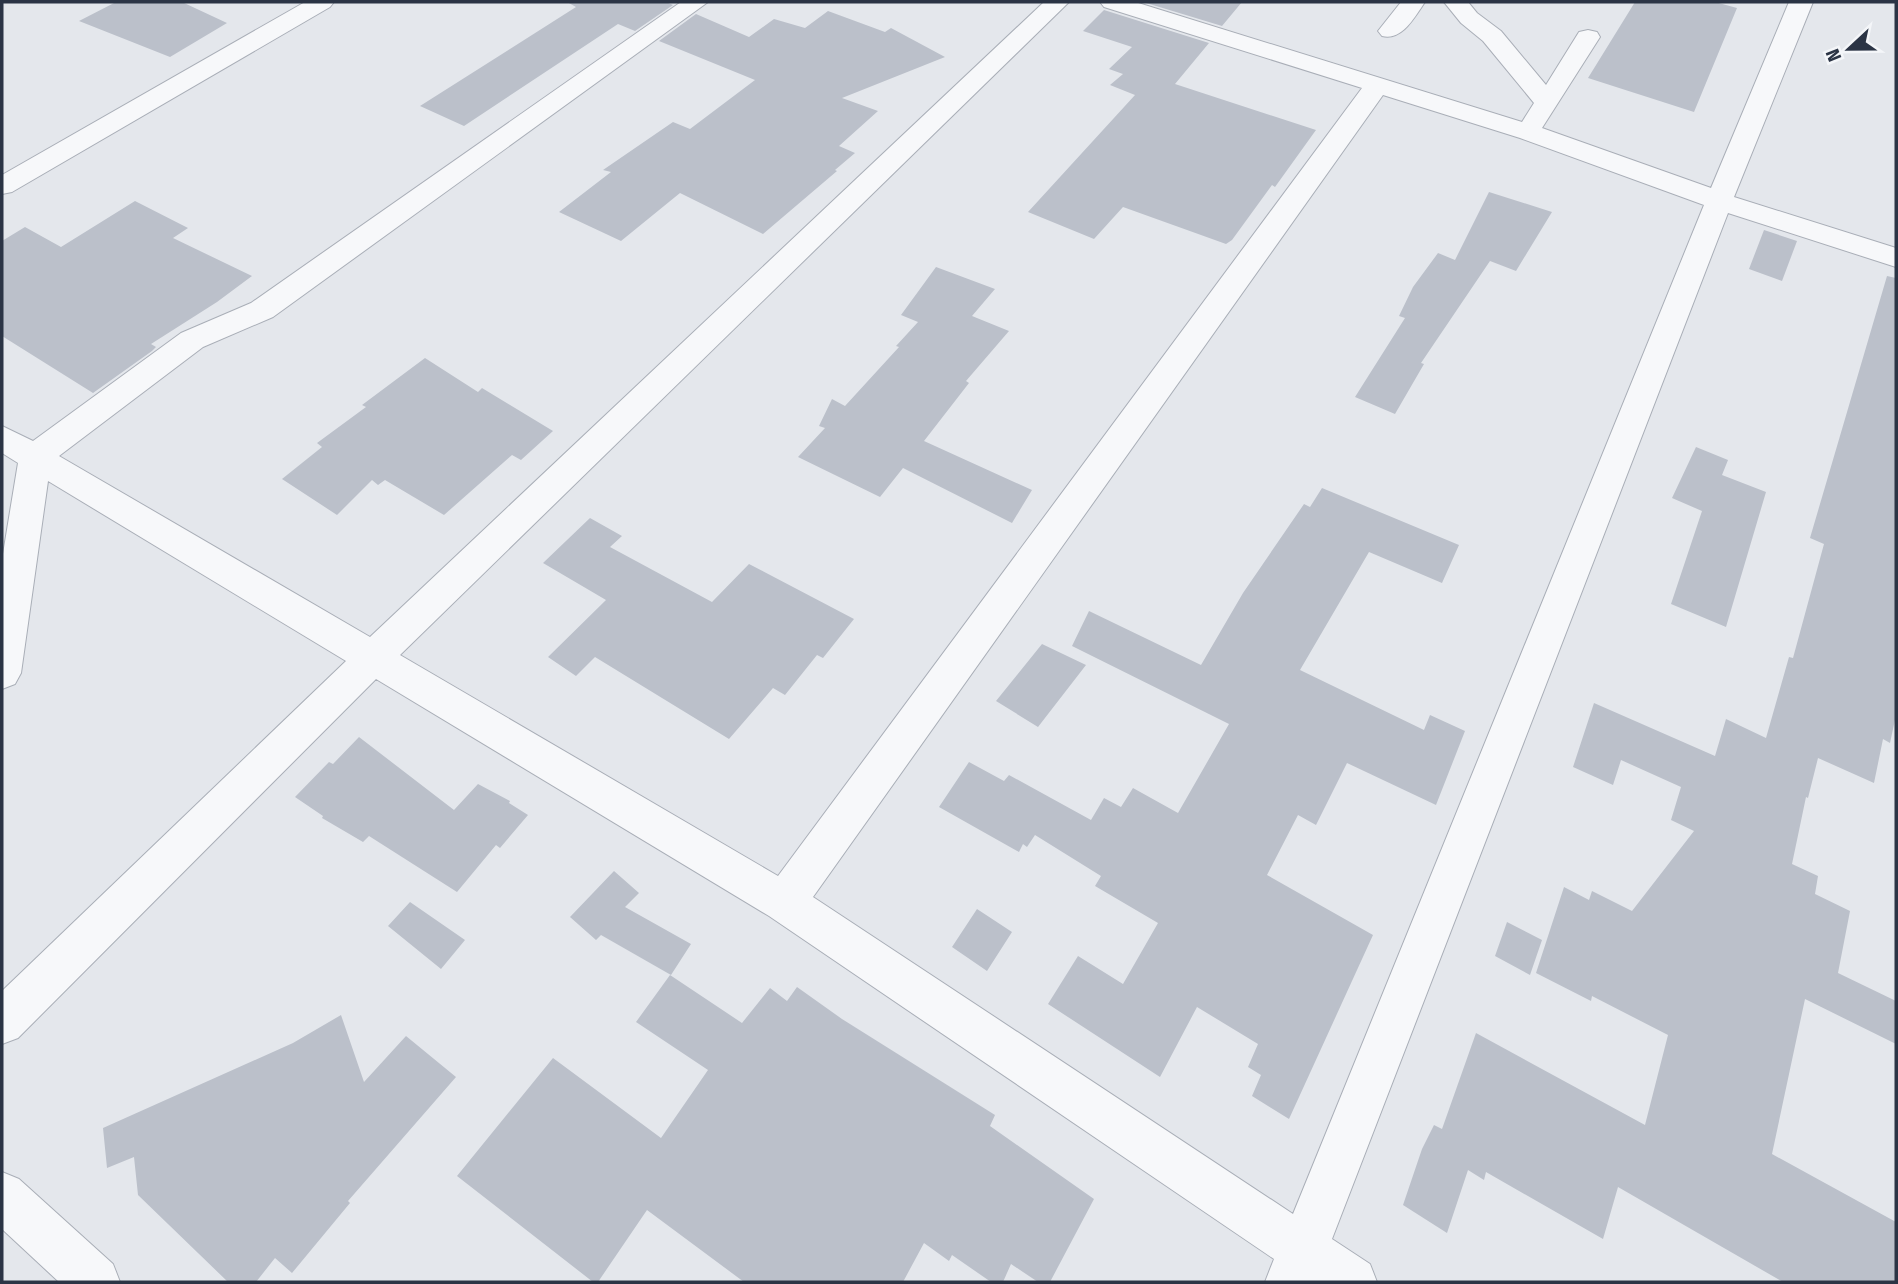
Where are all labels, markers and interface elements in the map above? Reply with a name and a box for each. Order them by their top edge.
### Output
north arrow [1814,14,1884,84]
text: N [1821,46,1846,65]

